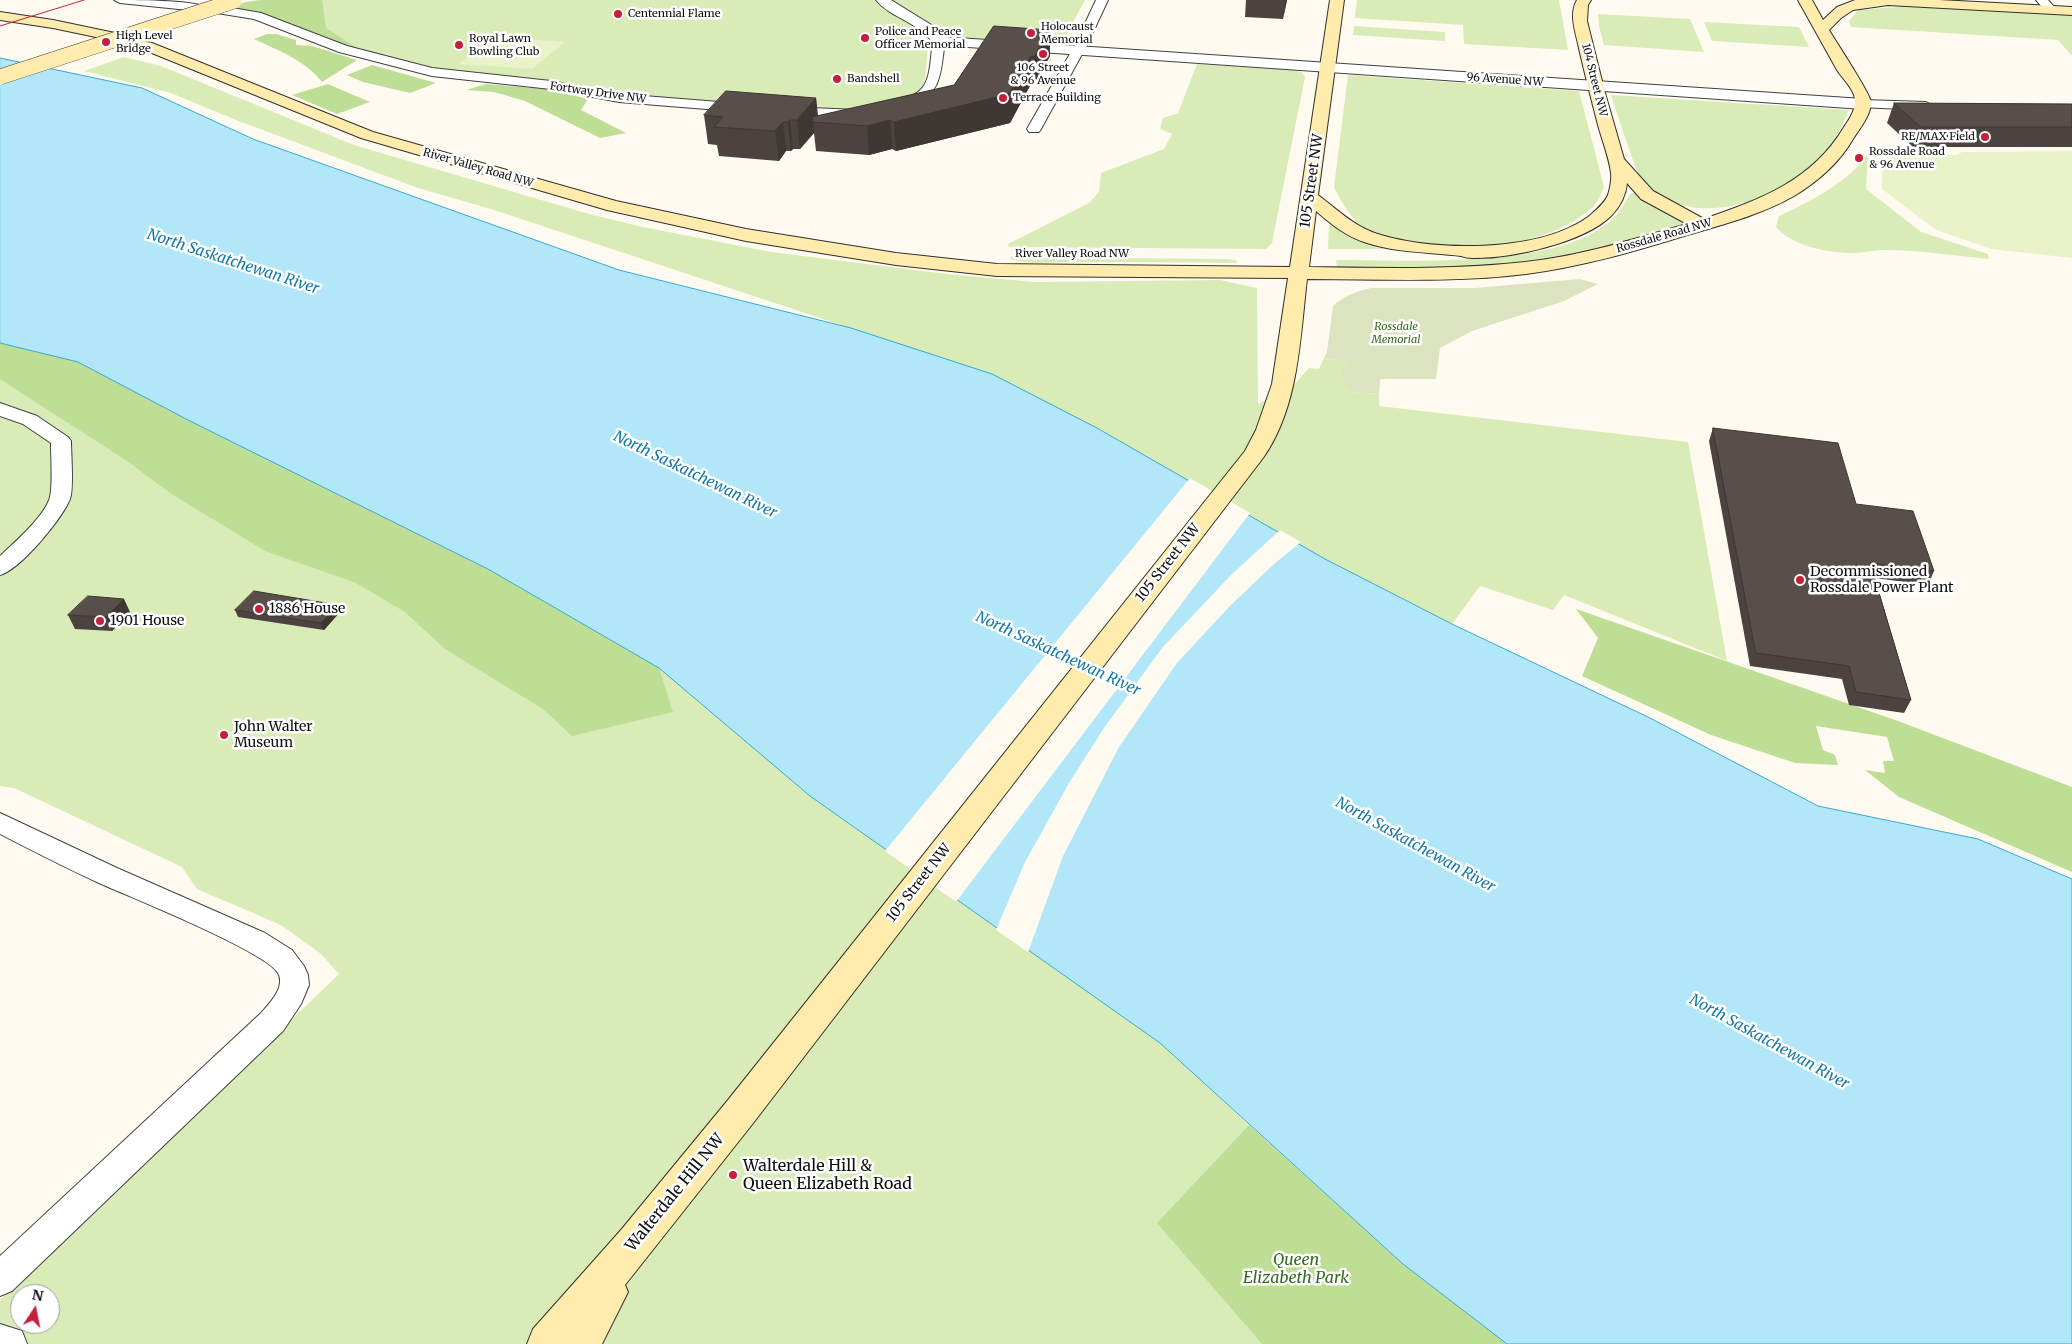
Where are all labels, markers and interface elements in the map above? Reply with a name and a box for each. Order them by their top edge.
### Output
place label: Centennial Flame [628,7,721,21]
marker: Centennial Flame [612,8,624,20]
place label: Holocaust Memorial [1041,20,1094,46]
place label: Police and Peace Officer Memorial [875,25,966,51]
marker: Holocaust Memorial [1025,27,1037,39]
place label: High Level Bridge [116,29,173,55]
place label: Royal Lawn Bowling Club [469,32,539,58]
marker: Police and Peace Officer Memorial [859,32,871,44]
marker: High Level Bridge [100,36,112,48]
marker: Royal Lawn Bowling Club [453,39,465,51]
street label: 104 Street NW [1579,42,1609,118]
marker: 106 Street & 96 Avenue [1037,48,1049,60]
place label: 106 Street & 96 Avenue [1010,61,1076,87]
street label: 96 Avenue NW [1466,71,1544,89]
place label: Bandshell [847,72,900,86]
marker: Bandshell [831,73,843,85]
street label: Fortway Drive NW [549,80,647,106]
place label: Terrace Building [1013,91,1101,105]
marker: Terrace Building [997,92,1009,104]
place label: RE/MAX Field [1901,130,1975,144]
marker: RE/MAX Field [1979,131,1991,143]
street label: 105 Street NW [1297,133,1327,229]
place label: Rossdale Road & 96 Avenue [1869,145,1945,171]
street label: River Valley Road NW [421,146,535,190]
marker: Rossdale Road & 96 Avenue [1853,152,1865,164]
street label: Rossdale Road NW [1615,216,1713,256]
water label: North Saskatchewan River [145,226,321,298]
street label: River Valley Road NW [1015,247,1129,261]
park label: Rossdale Memorial [1372,320,1420,346]
water label: North Saskatchewan River [610,428,780,522]
street label: 105 Street NW [1132,521,1204,605]
place label: Decommissioned Rossdale Power Plant [1810,564,1953,596]
marker: Decommissioned Rossdale Power Plant [1794,574,1806,586]
place label: 1886 House [269,601,345,617]
marker: 1886 House [253,603,265,615]
water label: North Saskatchewan River [973,608,1143,700]
place label: 1901 House [110,613,184,629]
marker: 1901 House [94,615,106,627]
place label: John Walter Museum [234,719,313,752]
marker: John Walter Museum [218,729,230,741]
water label: North Saskatchewan River [1332,794,1498,896]
street label: 105 Street NW [883,841,955,925]
water label: North Saskatchewan River [1686,991,1852,1093]
street label: Walterdale Hill NW [622,1130,728,1256]
place label: Walterdale Hill & Queen Elizabeth Road [743,1156,912,1194]
marker: Walterdale Hill & Queen Elizabeth Road [727,1169,739,1181]
park label: Queen Elizabeth Park [1243,1250,1349,1288]
north arrow [10,1284,60,1334]
text: N [31,1285,45,1305]

